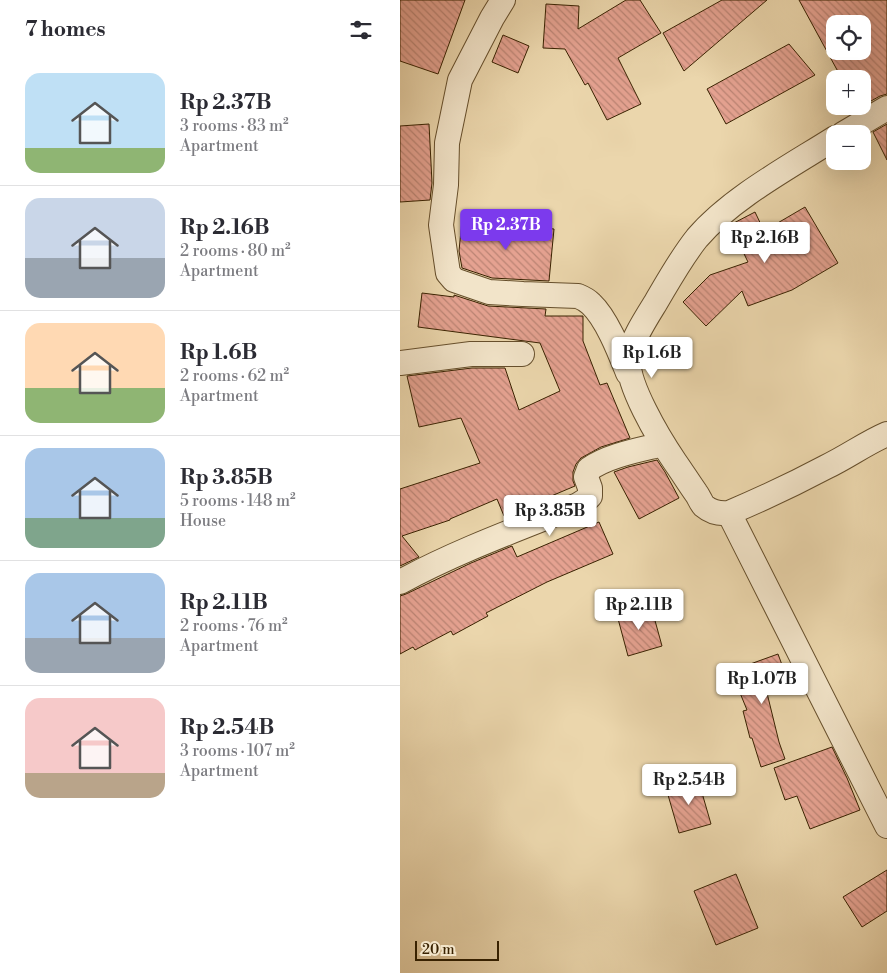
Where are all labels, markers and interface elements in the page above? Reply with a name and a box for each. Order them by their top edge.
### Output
map controls [826,15,871,170]
button: locate [826,15,871,60]
icon: filters [347,16,375,44]
text: 7 homes [25,17,106,43]
button: + [826,70,871,115]
text: Rp 2.37B [180,90,271,116]
icon: home [65,93,125,153]
text: 3 rooms · 83 m² [180,116,289,136]
button: − [826,125,871,170]
text: Apartment [180,136,259,156]
pin: Rp 2.37B [454,208,558,251]
text: Rp 2.16B [180,215,270,241]
text: Rp 2.37B [471,215,541,235]
icon: home [65,218,125,278]
pin: Rp 2.16B [713,222,817,264]
text: Rp 2.16B [731,228,799,248]
text: 2 rooms · 80 m² [180,241,291,261]
text: Apartment [180,261,259,281]
pin: Rp 1.6B [606,336,698,379]
text: Rp 1.6B [180,340,257,366]
icon: home [65,343,125,403]
text: Rp 1.6B [623,343,681,363]
text: 2 rooms · 62 m² [180,366,289,386]
text: Apartment [180,386,259,406]
text: Rp 3.85B [180,465,273,491]
icon: home [65,468,125,528]
text: 5 rooms · 148 m² [180,491,296,511]
pin: Rp 3.85B [498,494,602,537]
text: Rp 3.85B [515,501,585,521]
text: House [180,511,226,531]
pin: Rp 2.11B [587,588,691,631]
text: Rp 2.11B [180,590,268,616]
icon: home [65,593,125,653]
text: Rp 2.11B [606,595,672,615]
text: 2 rooms · 76 m² [180,616,288,636]
text: Apartment [180,636,259,656]
pin: Rp 1.07B [710,662,814,705]
text: Rp 1.07B [727,669,797,689]
text: Rp 2.54B [180,715,274,741]
icon: home [65,718,125,778]
text: 3 rooms · 107 m² [180,741,295,761]
text: Apartment [180,761,259,781]
pin: Rp 2.54B [637,764,741,806]
text: Rp 2.54B [653,770,725,790]
scale bar [415,938,499,961]
text: 20 m [422,941,454,959]

